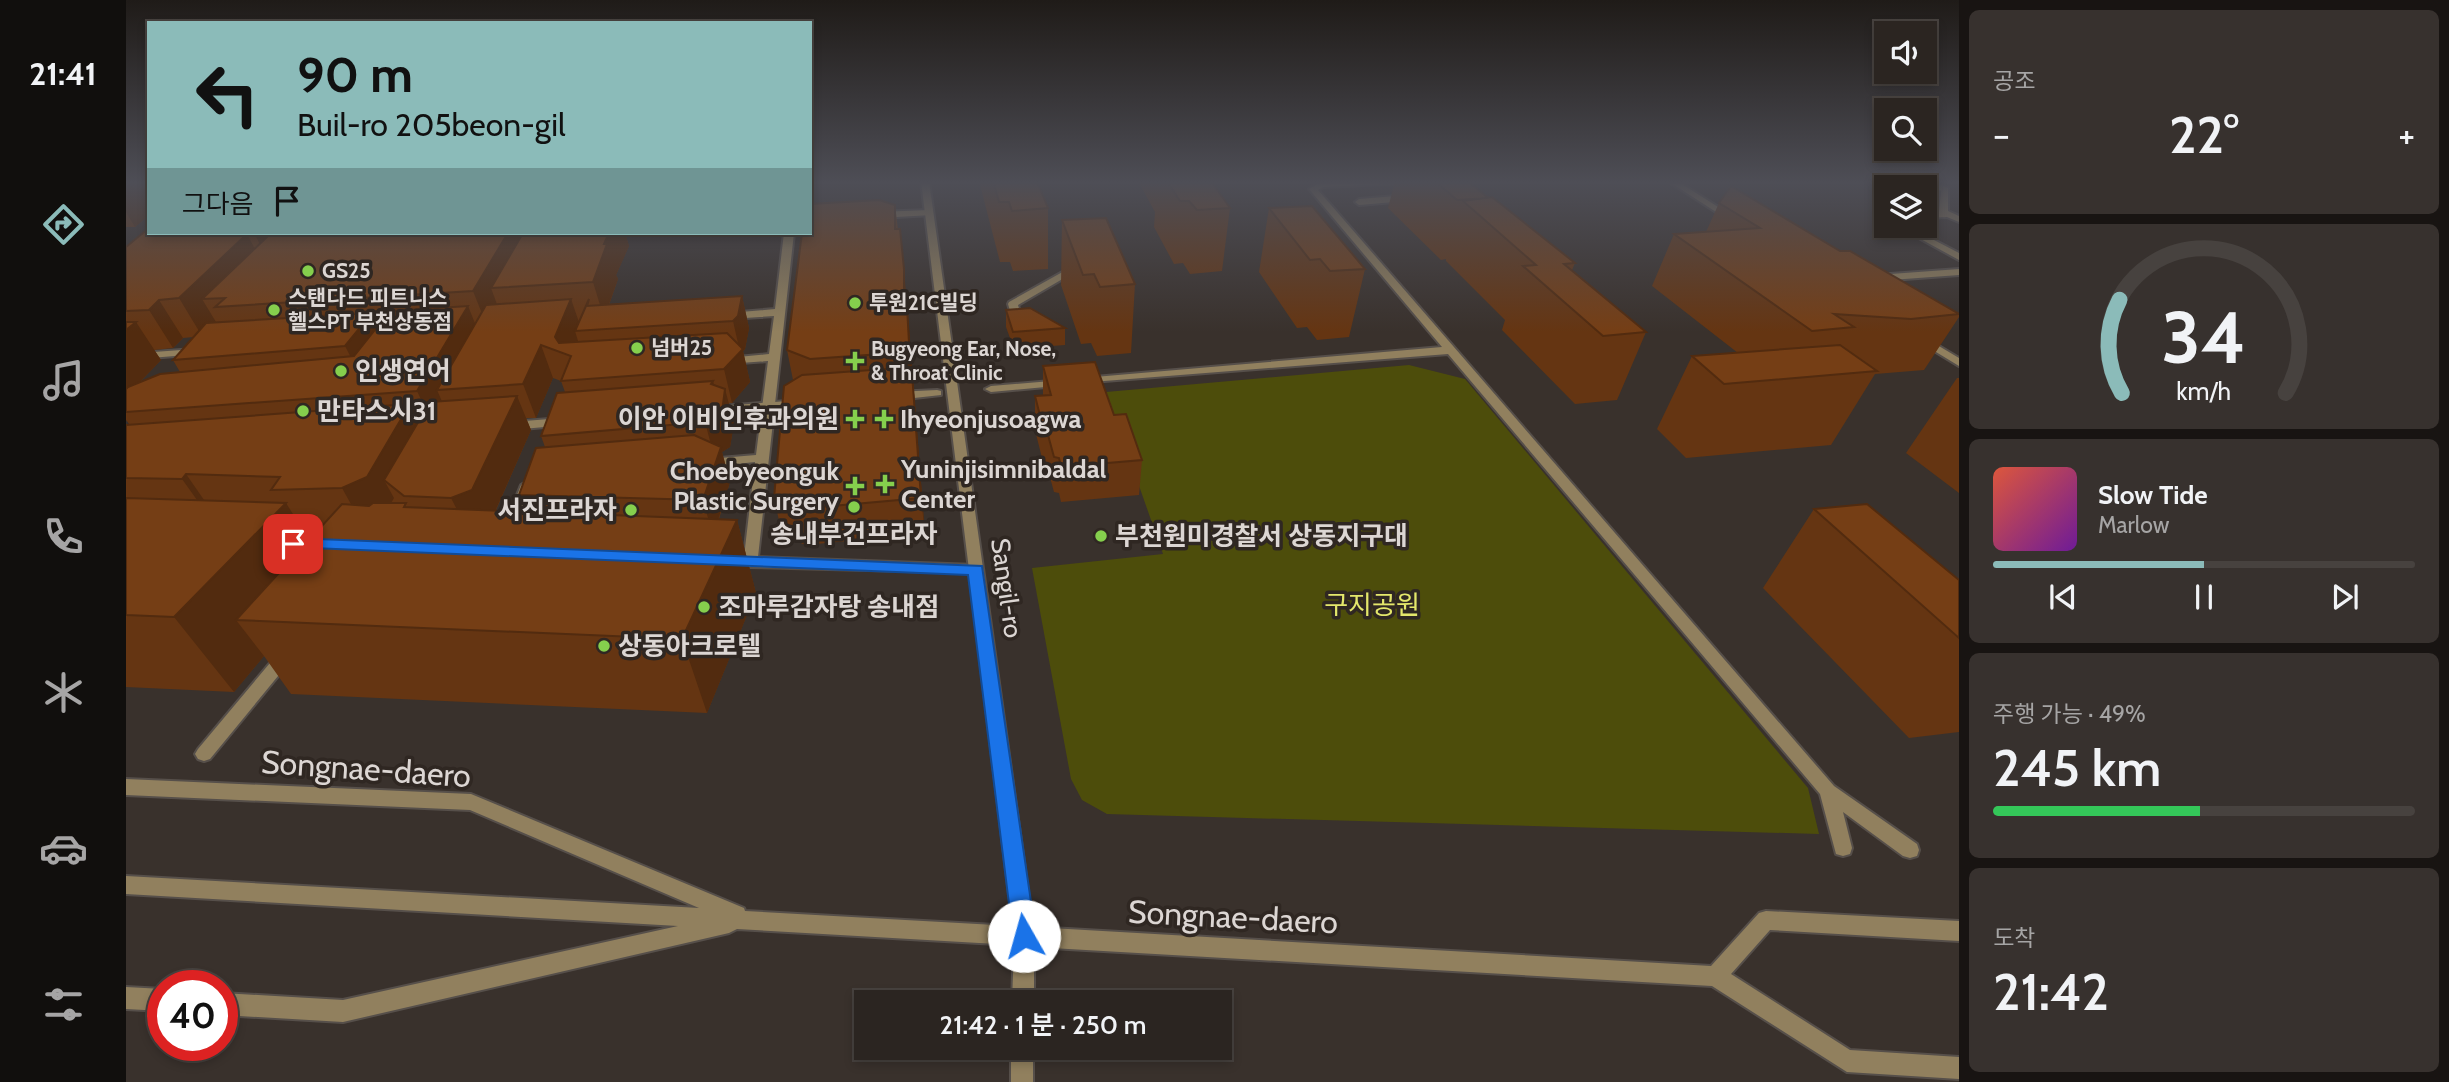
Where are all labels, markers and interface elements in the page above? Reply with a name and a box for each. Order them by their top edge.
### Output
map controls [1874,21,1937,238]
button: sound [1874,21,1937,84]
text: 90 m [297,45,413,104]
icon: left [182,49,273,140]
text: 21:41 [29,54,97,93]
text: 공조 [1993,67,2035,95]
button: search [1874,98,1937,161]
text: 22° [2169,103,2239,166]
text: Buil-ro 205beon-gil [297,105,566,144]
text: − [1993,111,2010,158]
text: + [2398,111,2415,158]
button: layers [1874,175,1937,238]
icon: arrive [268,182,306,220]
text: 그다음 [182,188,254,220]
icon: directions [39,200,88,249]
place label: GS25 [322,258,371,283]
marker: GS25 [300,263,316,279]
place label: 스탠다드 피트니스 헬스PT 부천상동점 [288,285,452,334]
place label: 투원21C빌딩 [869,290,978,315]
text: 34 [2162,293,2246,381]
marker: 투원21C빌딩 [847,295,863,311]
marker: 스탠다드 피트니스 헬스PT 부천상동점 [266,302,282,318]
place label: 넘버25 [651,335,712,360]
place label: Bugyeong Ear, Nose, & Throat Clinic [871,336,1056,385]
marker: 넘버25 [629,340,645,356]
marker: Bugyeong Ear, Nose, & Throat Clinic [845,351,865,371]
place label: 인생연어 [355,355,451,387]
icon: music [39,356,88,405]
marker: 인생연어 [333,363,349,379]
text: km/h [2177,375,2231,405]
place label: 만타스시31 [317,395,436,427]
marker: 만타스시31 [295,403,311,419]
place label: 이안 이비인후과의원 [618,403,839,435]
place label: Ihyeonjusoagwa [900,403,1081,435]
marker: 이안 이비인후과의원 [845,409,865,429]
marker: Ihyeonjusoagwa [874,409,894,429]
place label: Yuninjisimnibaldal Center [900,453,1107,515]
place label: Choebyeonguk Plastic Surgery [670,455,839,517]
marker: Yuninjisimnibaldal Center [875,474,895,494]
marker: Choebyeonguk Plastic Surgery [845,476,865,496]
text: Slow Tide [2098,479,2208,511]
place label: 서진프라자 [497,494,617,526]
marker: 송내부건프라자 [846,499,862,515]
marker: 서진프라자 [623,502,639,518]
text: Marlow [2098,511,2169,539]
icon: phone [39,512,88,561]
pin [263,514,323,574]
place label: 송내부건프라자 [770,518,938,550]
place label: 부천원미경찰서 상동지구대 [1115,520,1408,552]
icon: arrive [274,525,312,563]
marker: 부천원미경찰서 상동지구대 [1093,528,1109,544]
street label: Sangil-ro [984,536,1030,640]
icon: previous [2044,578,2082,616]
icon: pause [2185,578,2223,616]
icon: next [2326,578,2364,616]
park label: 구지공원 [1324,589,1420,621]
place label: 조마루감자탕 송내점 [718,591,939,623]
marker: 조마루감자탕 송내점 [696,599,712,615]
place label: 상동아크로텔 [618,630,762,662]
marker: 상동아크로텔 [596,638,612,654]
icon: climate [39,668,88,717]
text: 주행 가능 · 49% [1993,700,2146,728]
text: 245 km [1993,736,2161,799]
street label: Songnae-daero [260,742,472,795]
icon: car [39,824,88,873]
street label: Songnae-daero [1127,892,1339,941]
position arrow [987,899,1061,973]
text: 도착 [1993,924,2035,952]
text: 21:42 [1993,960,2109,1023]
speed limit sign: 40 [147,970,238,1061]
icon: filters [39,980,88,1029]
text: 21:42 · 1 분 · 250 m [939,1009,1147,1041]

